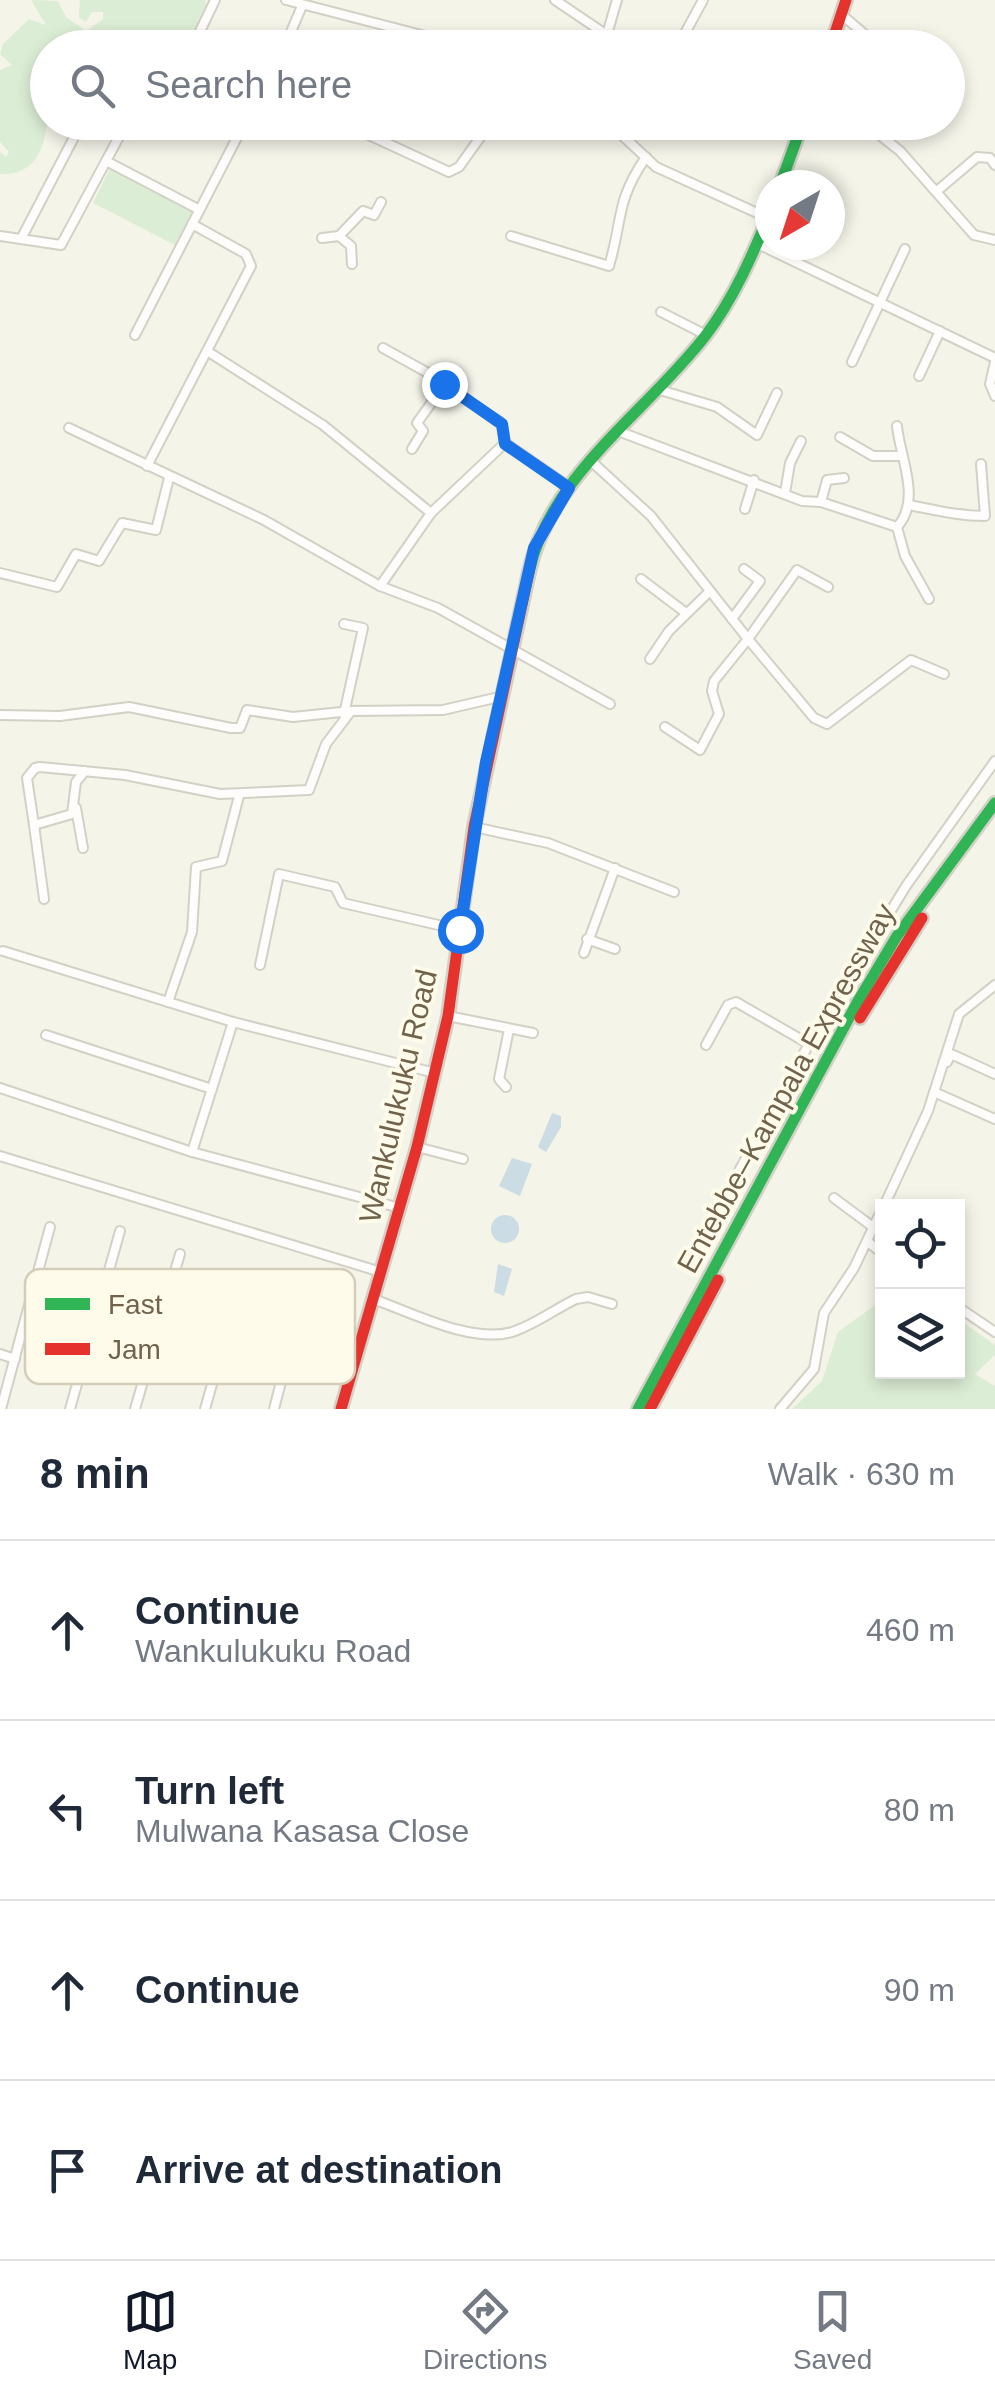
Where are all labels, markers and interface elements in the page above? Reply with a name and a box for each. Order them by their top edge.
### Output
search box [30,30,965,140]
icon: search [65,58,120,113]
text: Search here [145,64,352,106]
north arrow [755,170,845,260]
route end [422,362,468,408]
street label: Entebbe–Kampala Expressway [671,898,901,1278]
route start [438,908,484,954]
street label: Wankulukuku Road [353,966,443,1226]
map controls [875,1199,965,1379]
button: locate [875,1199,965,1289]
legend [25,1269,355,1384]
text: Fast [108,1289,163,1320]
button: layers [875,1289,965,1379]
text: Jam [108,1334,161,1365]
text: 8 min [40,1450,150,1497]
text: Walk · 630 m [768,1456,955,1492]
text: Continue [135,1590,300,1632]
icon: ahead [40,1603,95,1658]
text: 460 m [866,1612,955,1648]
text: Wankulukuku Road [135,1633,411,1669]
text: Turn left [135,1770,284,1812]
icon: left [40,1783,95,1838]
text: 80 m [884,1792,955,1828]
text: Mulwana Kasasa Close [135,1813,469,1849]
icon: ahead [40,1963,95,2018]
text: Continue [135,1969,300,2011]
text: 90 m [884,1972,955,2008]
icon: arrive [40,2143,95,2198]
text: Arrive at destination [135,2149,502,2191]
tab: Map [123,2284,178,2376]
tab: Directions [423,2284,548,2376]
tab: Saved [793,2284,872,2376]

